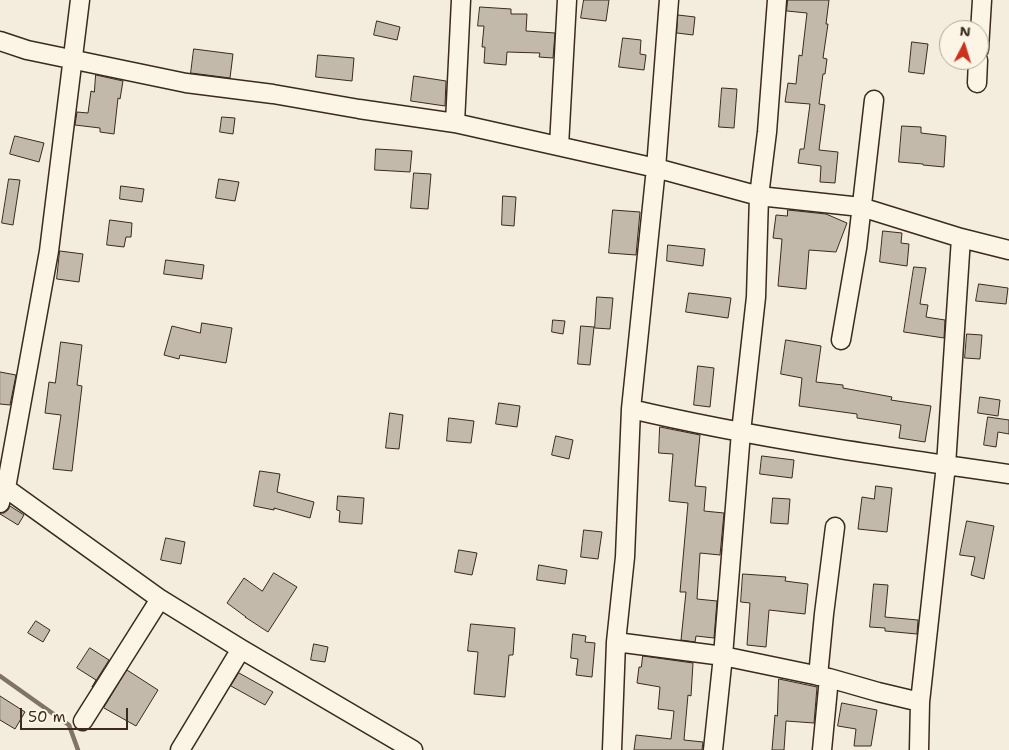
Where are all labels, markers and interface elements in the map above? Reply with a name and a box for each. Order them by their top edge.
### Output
north arrow [939,20,989,70]
text: N [959,22,972,41]
scale bar [22,698,130,730]
text: 50 m [28,707,66,727]

